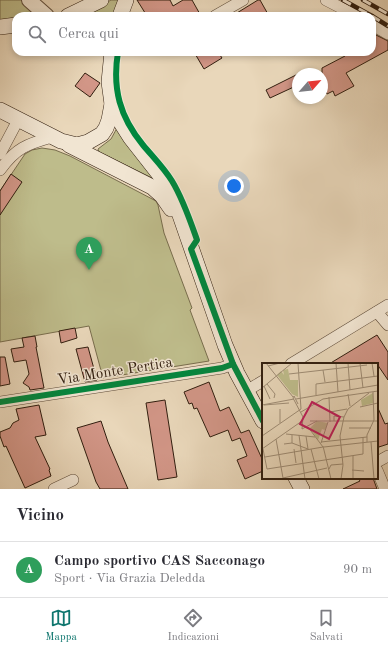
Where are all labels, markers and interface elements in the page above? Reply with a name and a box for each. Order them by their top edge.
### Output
search box [12,12,376,56]
icon: search [26,23,48,45]
text: Cerca qui [58,27,119,42]
north arrow [292,68,328,104]
your location [224,176,244,196]
pin: A [76,237,102,270]
street label: Via Monte Pertica [56,355,174,389]
inset map [262,363,378,479]
text: Vicino [16,507,64,524]
text: Campo sportivo CAS Sacconago [54,554,265,569]
text: A [24,563,34,576]
text: 90 m [343,563,372,576]
text: Sport · Via Grazia Deledda [54,572,205,585]
tab: Mappa [45,607,77,645]
tab: Indicazioni [168,607,219,645]
tab: Salvati [310,607,343,645]

